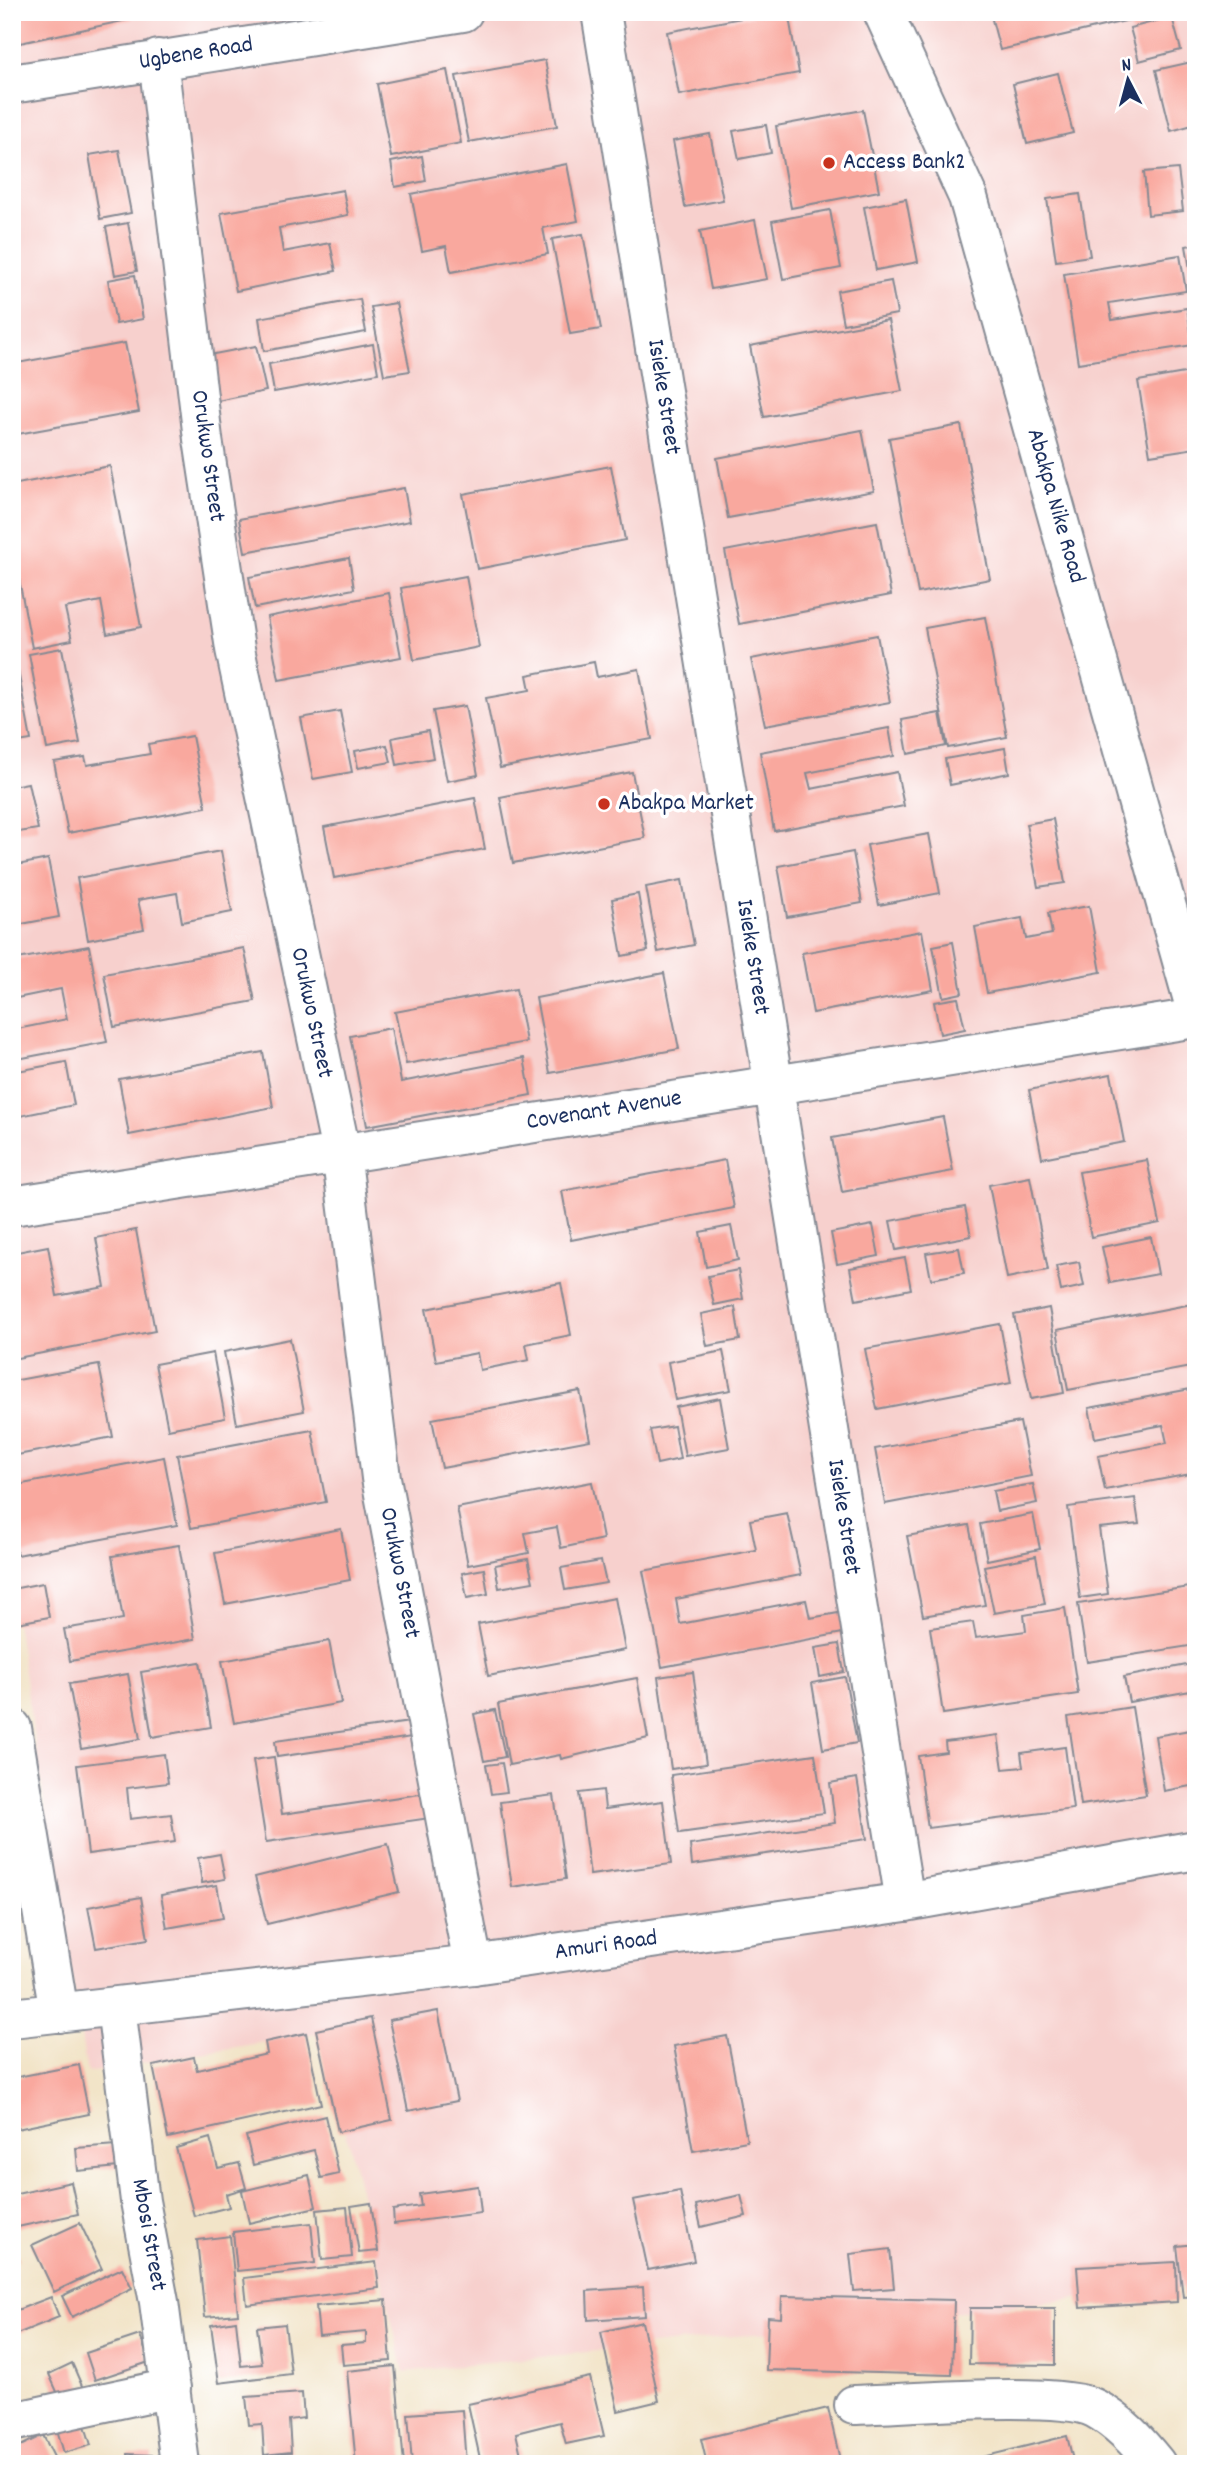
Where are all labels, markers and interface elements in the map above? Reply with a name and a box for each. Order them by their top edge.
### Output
street label: Ugbene Road [137,28,255,80]
north arrow [1092,46,1162,116]
text: N [1121,53,1133,80]
place label: Access Bank2 [843,146,966,180]
marker: Access Bank2 [821,155,837,171]
street label: Isieke Street [637,337,689,457]
street label: Orukwo Street [181,388,233,524]
street label: Abakpa Nike Road [1017,425,1093,587]
place label: Abakpa Market [618,787,754,821]
marker: Abakpa Market [596,796,612,812]
street label: Isieke Street [726,897,778,1017]
street label: Orukwo Street [281,945,341,1082]
street label: Covenant Avenue [524,1082,684,1140]
street label: Isieke Street [817,1457,869,1577]
street label: Orukwo Street [370,1505,428,1642]
street label: Amuri Road [552,1922,660,1970]
street label: Mbosi Street [121,2176,175,2294]

